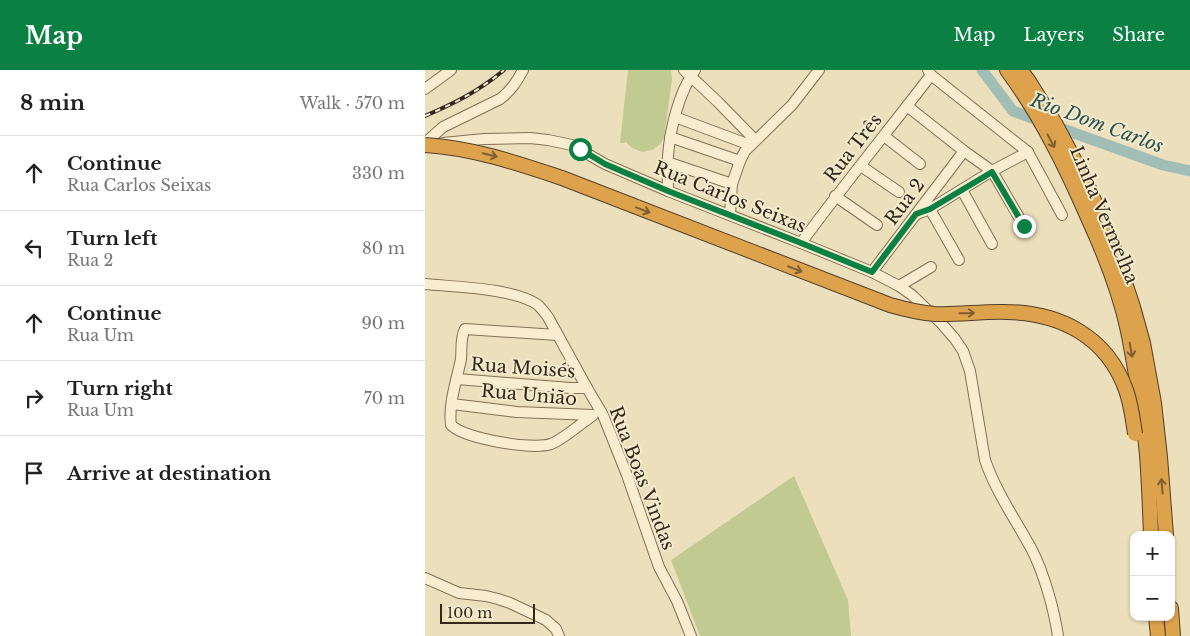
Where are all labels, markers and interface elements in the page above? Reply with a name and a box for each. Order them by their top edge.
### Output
text: Map [25,21,83,50]
text: Map [954,24,995,46]
text: Layers [1023,24,1084,46]
text: Share [1112,24,1165,46]
water label: Rio Dom Carlos [1027,88,1166,158]
text: 8 min [20,90,85,116]
text: Walk · 570 m [300,93,405,113]
street label: Rua Três [819,109,887,187]
one-way arrow [1047,133,1056,148]
route start [569,138,592,161]
street label: Linha Vermelha [1065,143,1143,287]
one-way arrow [482,151,498,160]
text: Continue [67,152,162,175]
street label: Rua Carlos Seixas [651,156,809,238]
icon: ahead [20,159,48,187]
text: 330 m [352,163,405,183]
text: Rua Carlos Seixas [67,175,211,195]
street label: Rua 2 [880,175,930,229]
one-way arrow [635,206,650,215]
route end [1013,215,1036,238]
text: Turn left [67,227,158,250]
icon: left [20,234,48,262]
text: 80 m [362,238,405,258]
text: Rua 2 [67,250,113,270]
one-way arrow [787,265,802,274]
text: Continue [67,302,162,325]
icon: ahead [20,309,48,337]
one-way arrow [959,309,975,318]
text: 90 m [362,313,405,333]
text: Rua Um [67,325,134,345]
one-way arrow [1127,341,1137,357]
street label: Rua Moisés [470,353,576,383]
text: Turn right [67,377,173,400]
street label: Rua União [480,380,578,410]
icon: right [20,384,48,412]
text: 70 m [364,388,405,408]
text: Rua Um [67,400,134,420]
street label: Rua Boas Vindas [604,403,680,553]
icon: arrive [20,459,48,487]
text: Arrive at destination [67,462,271,485]
one-way arrow [1157,478,1167,494]
map controls [1130,531,1175,621]
button: + [1130,531,1175,576]
button: − [1130,576,1175,621]
scale bar [440,601,535,624]
text: 100 m [447,604,492,622]

